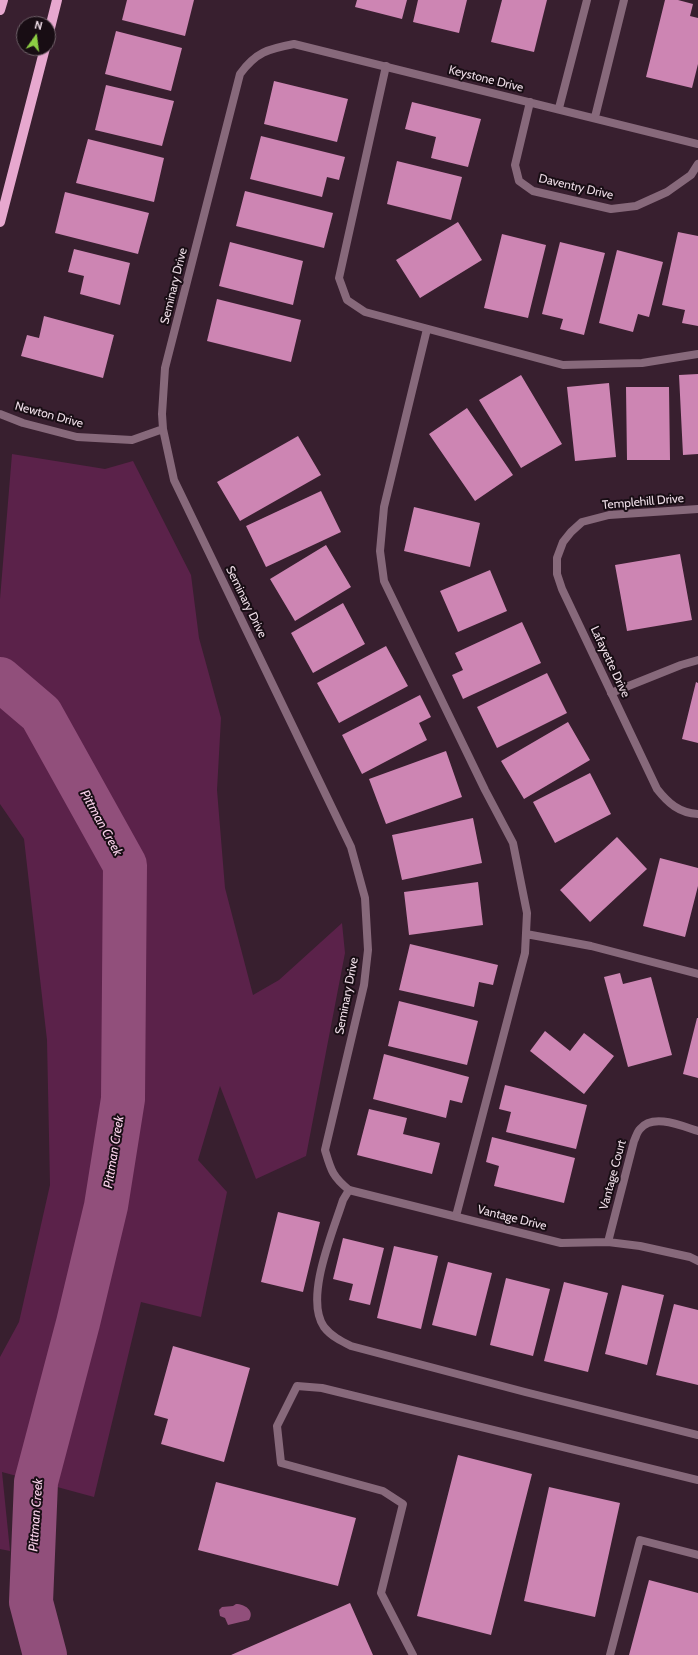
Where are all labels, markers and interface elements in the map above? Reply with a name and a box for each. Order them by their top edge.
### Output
north arrow [16,16,56,56]
text: N [33,18,44,33]
street label: Keystone Drive [447,63,525,95]
street label: Daventry Drive [537,171,615,203]
street label: Seminary Drive [158,246,190,326]
street label: Newton Drive [13,399,85,431]
street label: Templehill Drive [602,491,684,513]
street label: Seminary Drive [222,564,270,640]
street label: Lafayette Drive [587,624,633,700]
water label: Pittman Creek [76,787,126,859]
street label: Seminary Drive [332,956,362,1036]
water label: Pittman Creek [101,1115,127,1189]
street label: Vantage Court [597,1138,629,1212]
street label: Vantage Drive [476,1202,548,1234]
water label: Pittman Creek [26,1478,46,1552]

